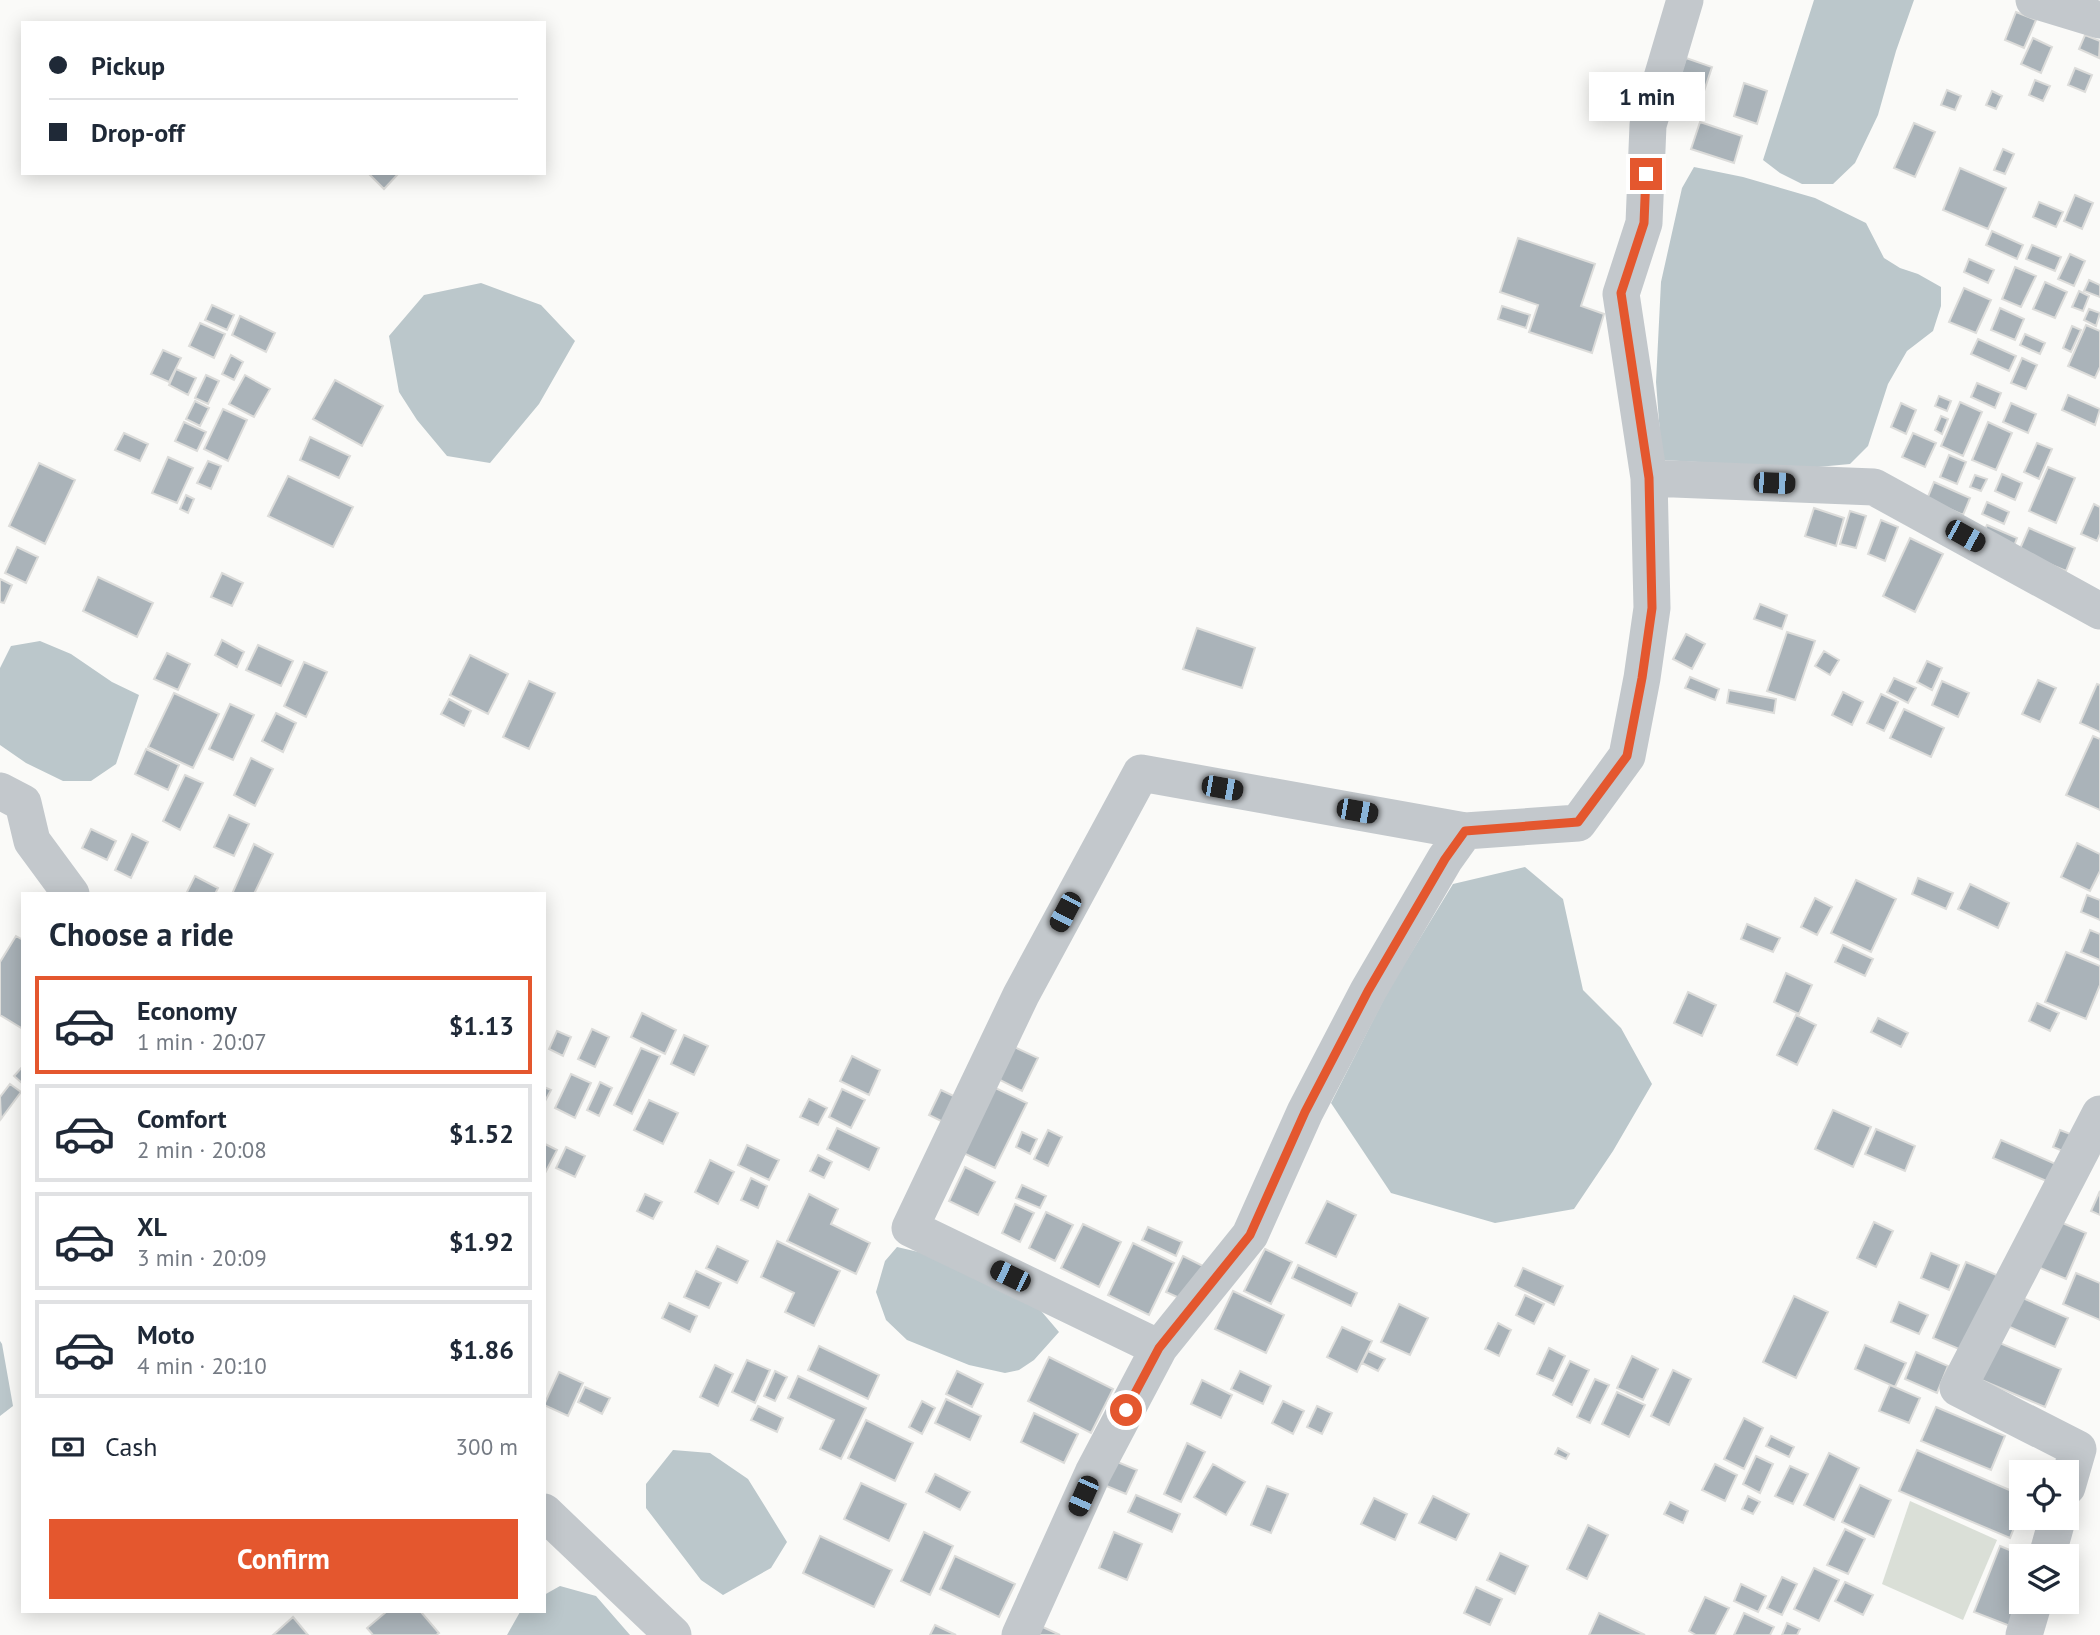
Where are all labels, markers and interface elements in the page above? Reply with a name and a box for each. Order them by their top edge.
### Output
text: Pickup [91,49,165,82]
callout: 1 min [1588,72,1704,122]
text: 1 min [1619,82,1675,111]
text: Drop-off [91,116,185,149]
route end [1630,158,1662,190]
car [1753,472,1796,494]
car [1942,517,1989,555]
car [1200,774,1245,802]
car [1335,797,1380,825]
car [1046,889,1085,935]
text: Choose a ride [49,913,234,955]
icon: car [53,994,116,1057]
text: Economy [137,994,237,1027]
text: $1.13 [449,1009,514,1042]
text: 1 min · 20:07 [137,1027,267,1056]
icon: car [53,1102,116,1165]
text: Comfort [137,1102,227,1135]
text: $1.52 [449,1117,514,1150]
text: 2 min · 20:08 [137,1135,267,1164]
icon: car [53,1210,116,1273]
text: XL [137,1210,167,1243]
text: $1.92 [449,1225,514,1258]
text: 3 min · 20:09 [137,1243,267,1272]
car [987,1257,1034,1295]
icon: car [53,1318,116,1381]
text: Moto [137,1318,195,1351]
text: $1.86 [449,1333,514,1366]
text: 4 min · 20:10 [137,1351,267,1380]
route start [1110,1394,1142,1426]
icon: cash [49,1428,87,1466]
text: Cash [105,1430,157,1463]
text: 300 m [456,1432,518,1461]
map controls [2009,1460,2079,1614]
button: locate [2009,1460,2079,1530]
car [1065,1473,1102,1519]
button: Confirm [49,1519,518,1599]
button: layers [2009,1544,2079,1614]

